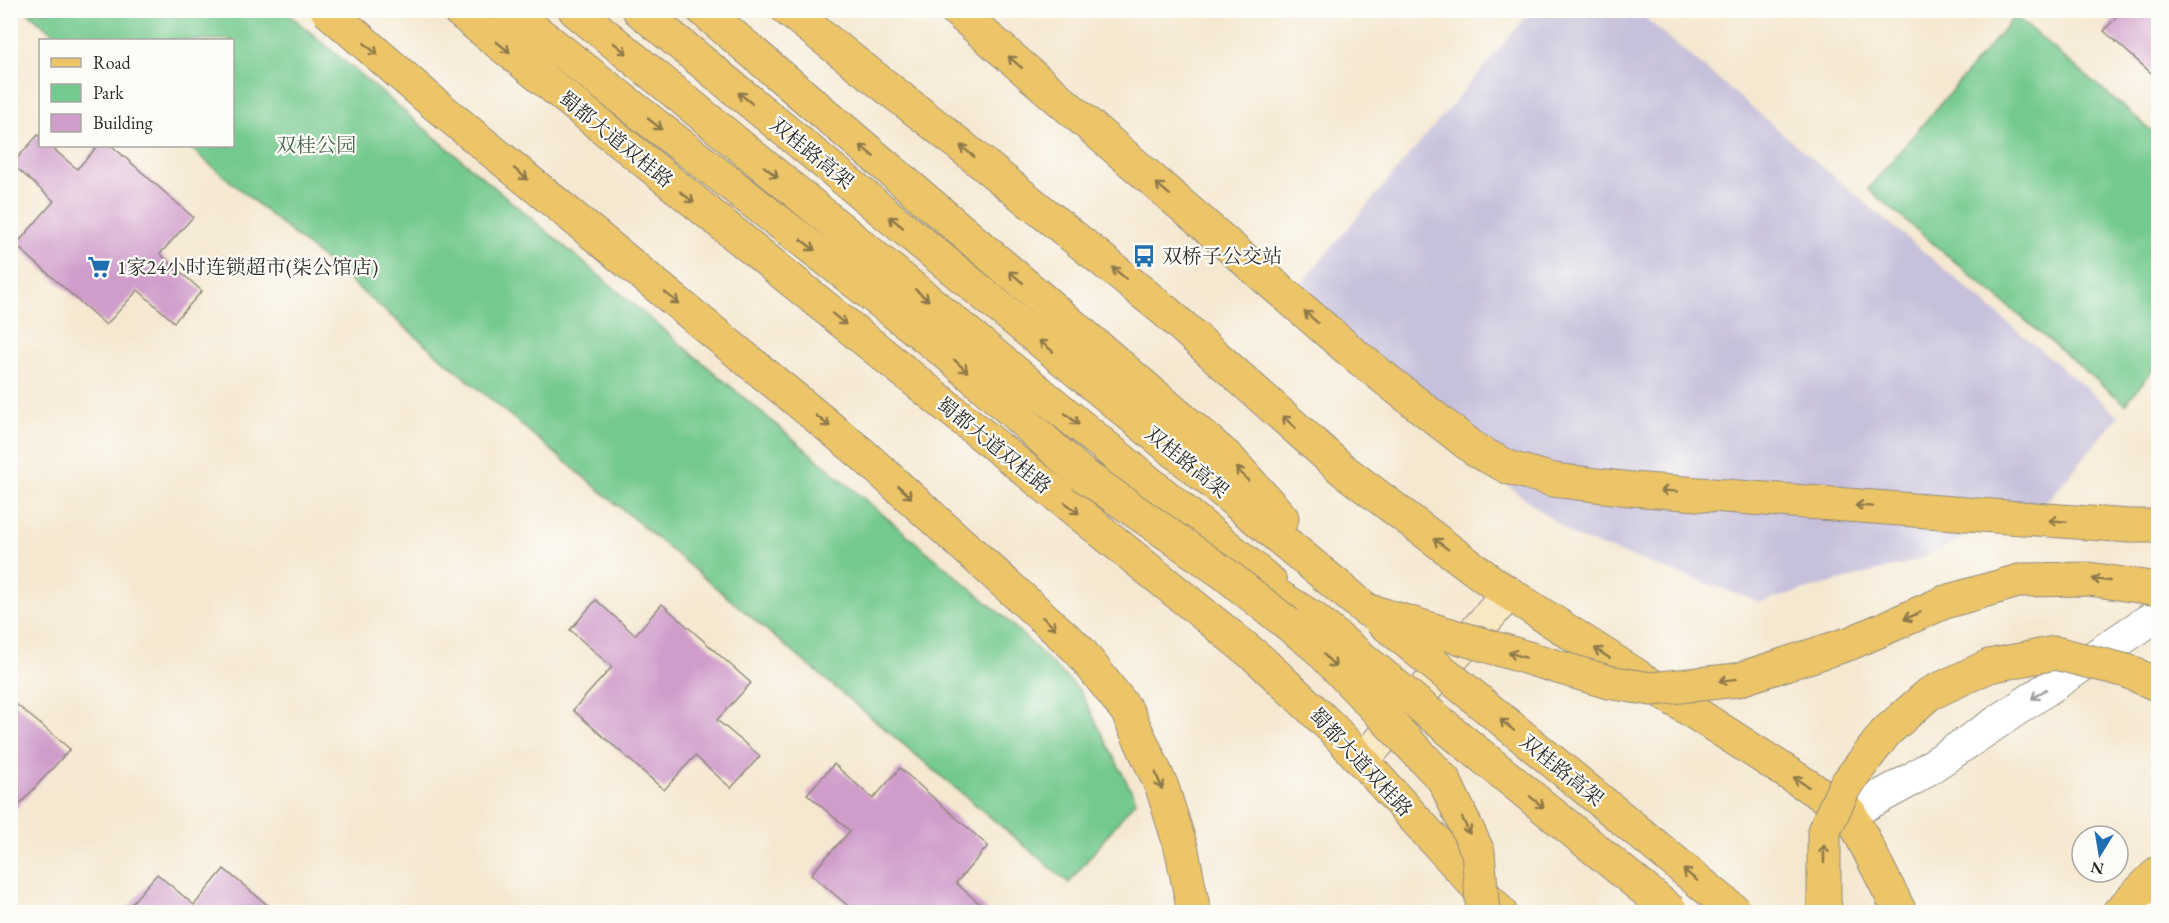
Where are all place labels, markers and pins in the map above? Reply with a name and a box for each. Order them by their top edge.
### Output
bus stop icon: 双桥子公交站 [1131,243,1157,269]
place label: 双桥子公交站 [1162,243,1282,269]
supermarket icon: 1家24小时连锁超市(柒公馆店) [86,254,112,280]
place label: 1家24小时连锁超市(柒公馆店) [117,254,378,280]

